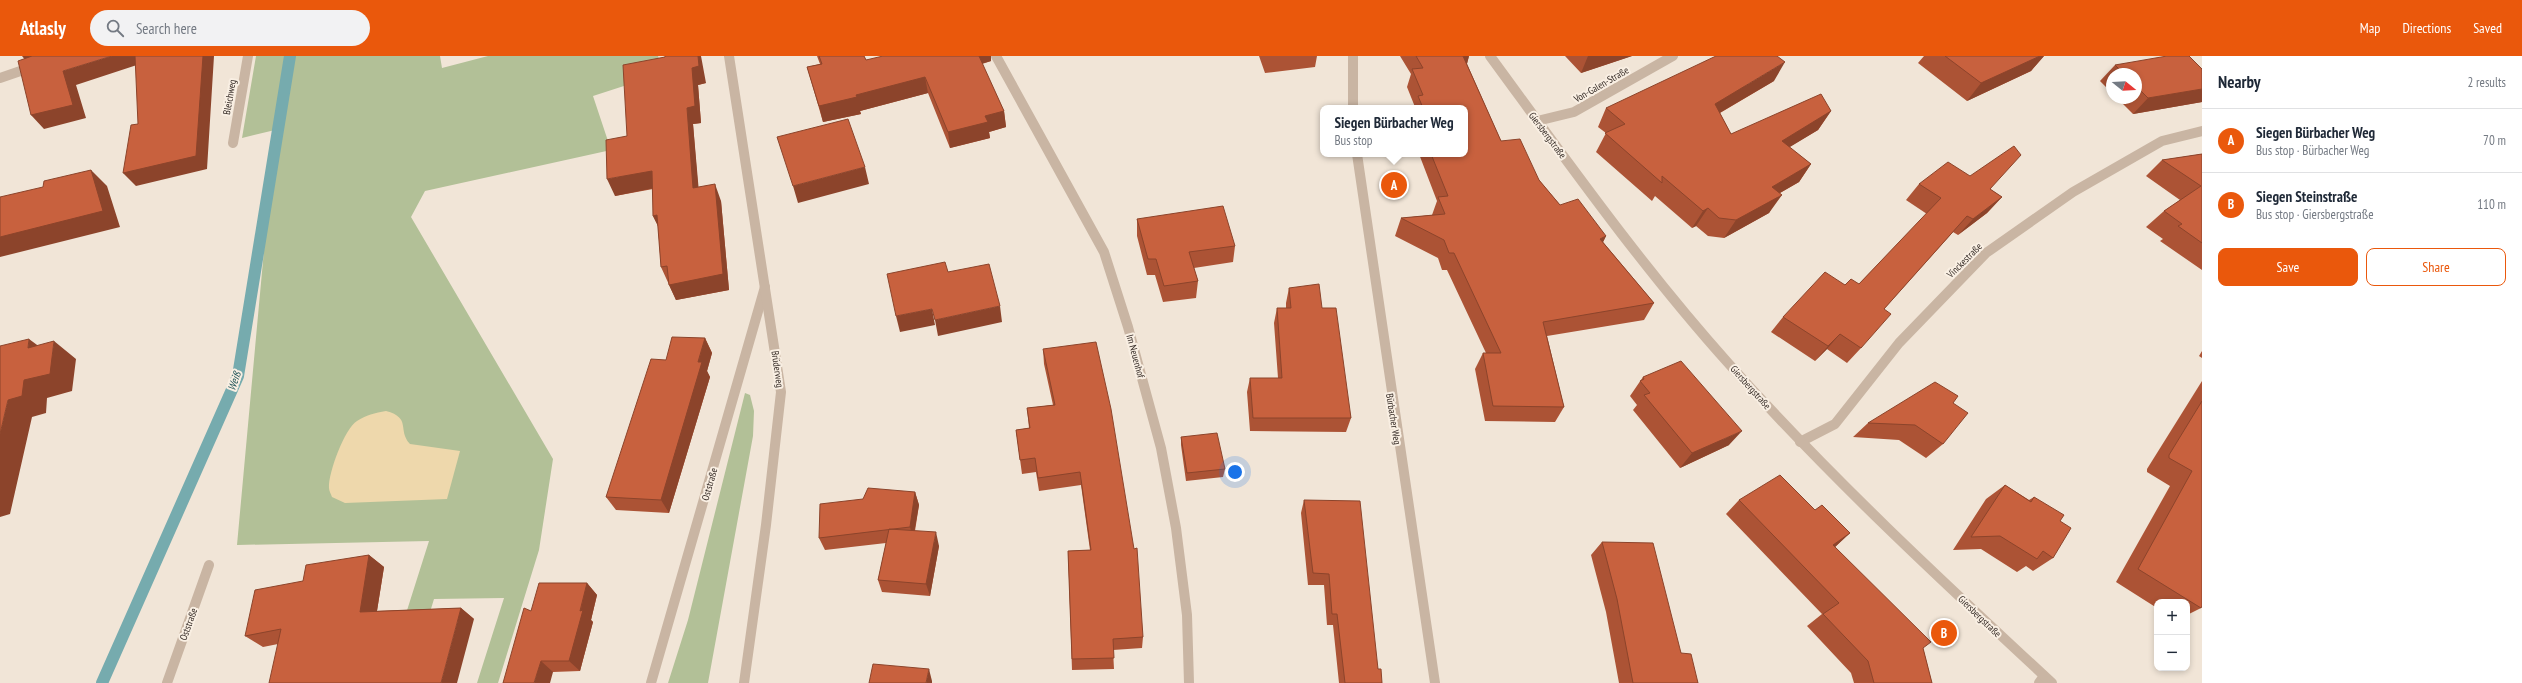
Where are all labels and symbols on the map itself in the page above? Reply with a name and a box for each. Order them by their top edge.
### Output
street label: Von-Galen-Straße [1571,63,1631,106]
north arrow [2106,68,2142,104]
street label: Bleichweg [220,78,239,116]
street label: Giersbergstraße [1526,110,1569,161]
pin: A [1381,170,1407,200]
street label: Vinckestraße [1943,240,1985,281]
street label: Im Neuenhof [1123,333,1148,380]
street label: Brüderweg [768,350,787,388]
street label: Giersbergstraße [1727,363,1774,412]
water label: Weiß [224,369,244,392]
street label: Bürbacher Weg [1383,393,1404,446]
your location [1225,462,1245,482]
street label: Oststraße [699,466,720,502]
street label: Giersbergstraße [1955,593,2004,640]
street label: Oststraße [177,606,200,642]
pin: B [1931,618,1957,648]

